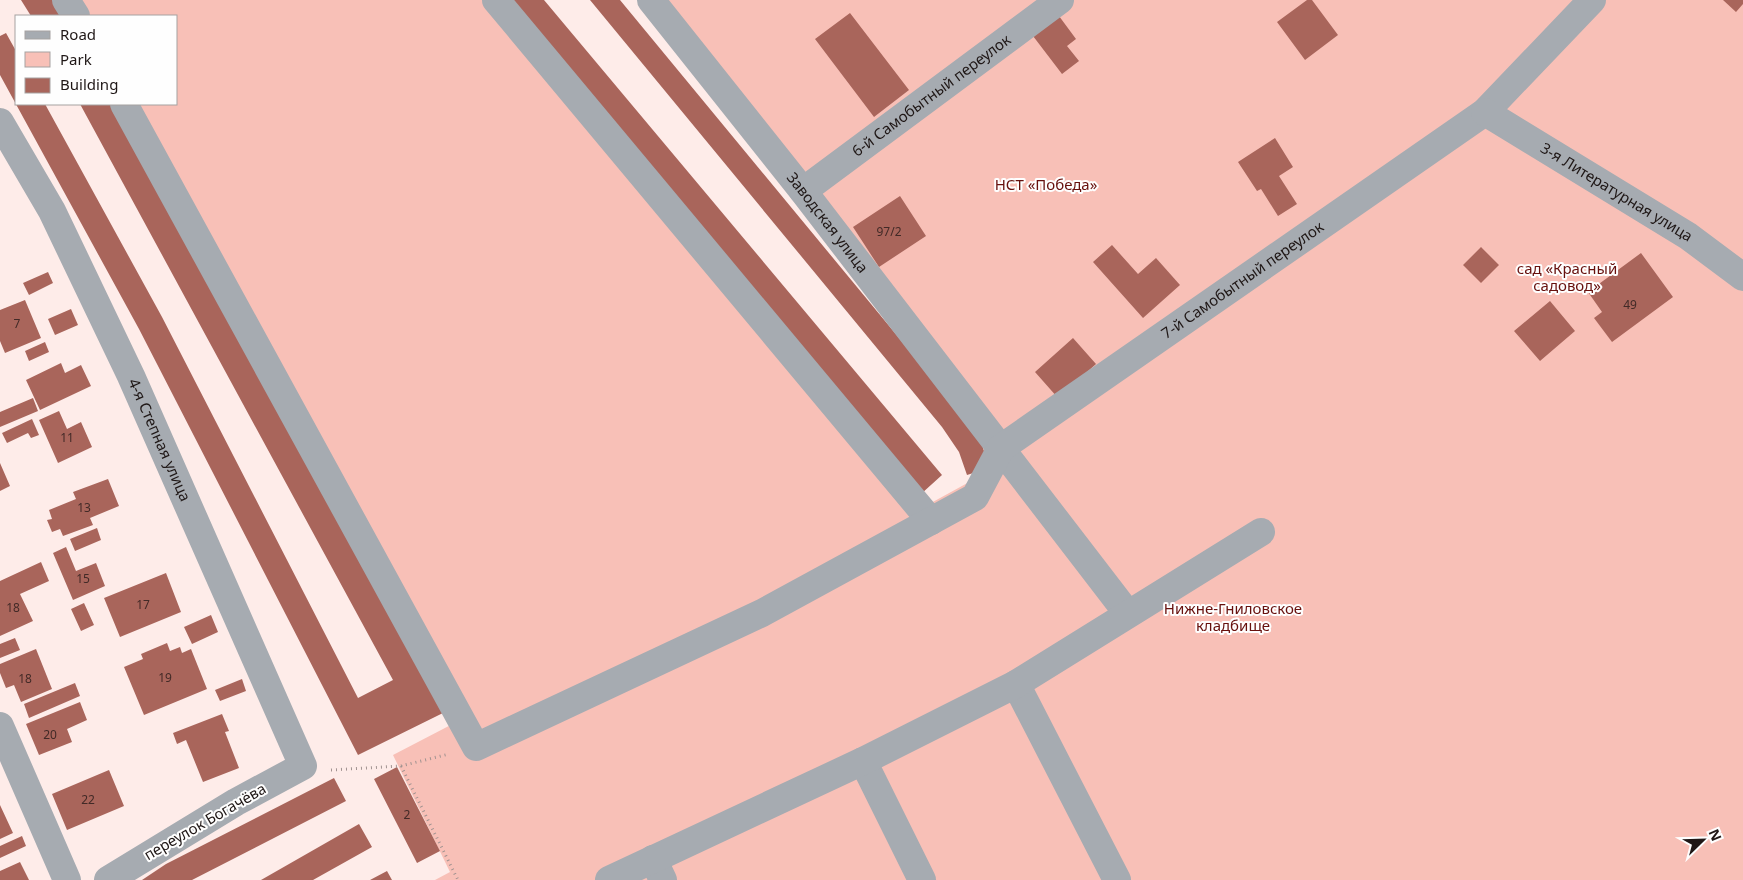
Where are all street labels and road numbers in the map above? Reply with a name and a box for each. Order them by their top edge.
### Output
street label: 6-й Самобытный переулок [847,29,1014,160]
street label: 3-я Литературная улица [1537,137,1697,245]
street label: Заводская улица [783,168,873,276]
street label: 7-й Самобытный переулок [1157,216,1327,343]
street label: 4-я Степная улица [124,375,196,504]
street label: переулок Богачёва [140,778,269,864]

